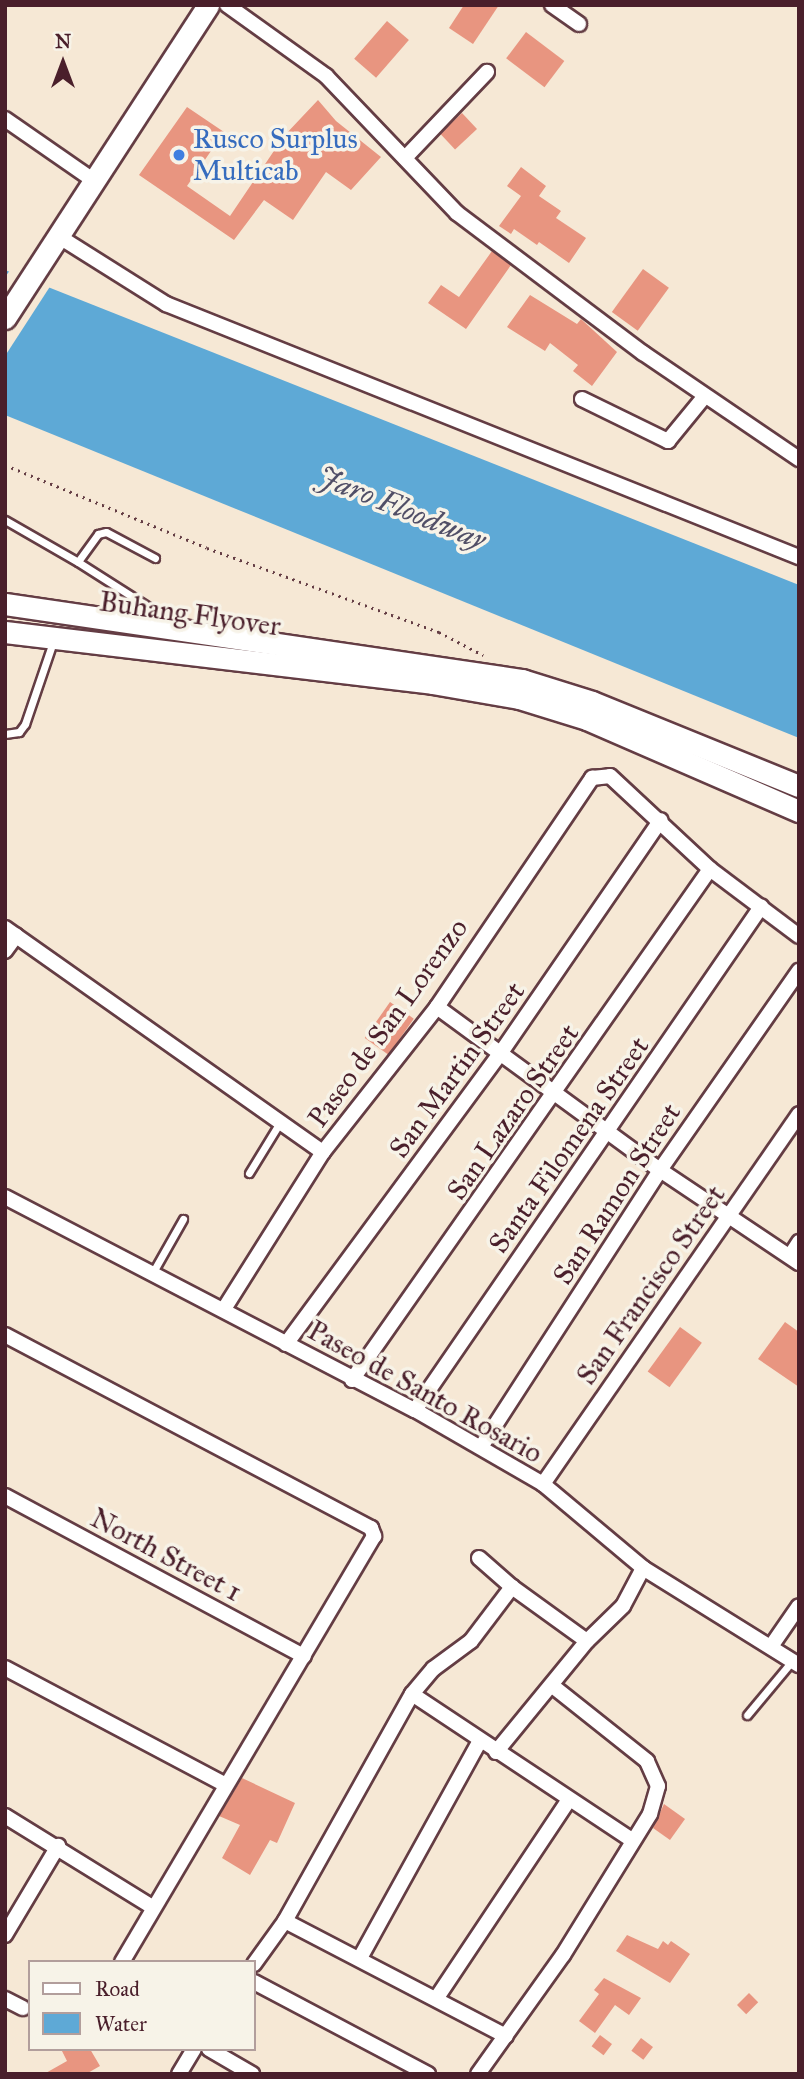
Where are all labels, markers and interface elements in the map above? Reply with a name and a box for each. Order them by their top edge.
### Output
north arrow [28,28,98,98]
text: N [55,30,71,53]
place label: Rusco Surplus Multicab [193,122,358,188]
marker: Rusco Surplus Multicab [171,147,187,163]
water label: Jaro Floodway [313,458,491,558]
street label: Buhang Flyover [97,585,283,643]
street label: Paseo de San Lorenzo [301,912,475,1134]
street label: San Martin Street [382,976,532,1164]
street label: San Lazaro Street [440,1018,586,1206]
street label: Santa Filomena Street [482,1030,656,1260]
street label: San Ramon Street [546,1097,688,1291]
street label: San Francisco Street [570,1179,732,1391]
street label: Paseo de Santo Rosario [302,1314,548,1470]
street label: North Street 1 [85,1501,247,1609]
legend [28,1960,256,2051]
text: Road [95,1976,140,2002]
text: Water [95,2011,147,2037]

